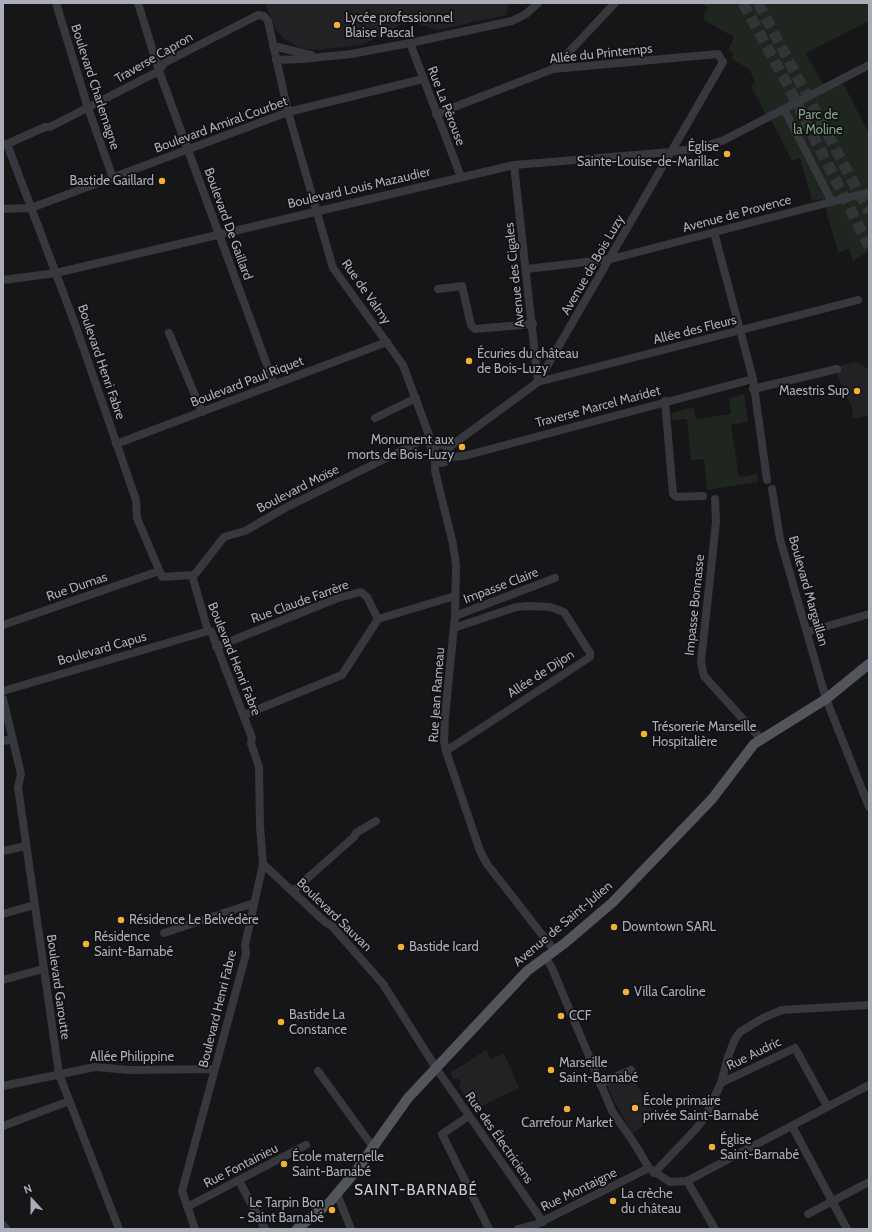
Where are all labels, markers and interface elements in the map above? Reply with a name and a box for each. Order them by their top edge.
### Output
place label: Lycée professionnel Blaise Pascal [345,10,453,41]
marker: Lycée professionnel Blaise Pascal [332,20,342,30]
street label: Boulevard Charlemagne [67,22,123,152]
street label: Traverse Capron [112,29,196,87]
street label: Allée du Printemps [549,41,653,67]
street label: Rue La Pérouse [424,64,468,148]
street label: Boulevard Amiral Courbet [152,94,290,156]
park label: Parc de la Moline [793,107,843,138]
place label: Église Sainte-Louise-de-Marillac [577,139,719,170]
marker: Église Sainte-Louise-de-Marillac [722,149,732,159]
street label: Boulevard Louis Mazaudier [286,164,432,212]
street label: Boulevard De Gaillard [200,166,256,282]
place label: Bastide Gaillard [69,173,154,189]
marker: Bastide Gaillard [157,176,167,186]
street label: Avenue de Provence [681,192,793,236]
street label: Avenue de Bois Luzy [558,212,628,318]
street label: Avenue des Cigales [502,222,528,328]
street label: Rue de Valmy [338,257,394,327]
street label: Boulevard Henri Fabre [74,302,128,422]
street label: Allée des Fleurs [652,312,738,348]
place label: Écuries du château de Bois-Luzy [477,346,579,377]
street label: Boulevard Paul Riquet [188,353,306,411]
marker: Écuries du château de Bois-Luzy [464,356,474,366]
street label: Traverse Marcel Maridet [534,383,662,431]
place label: Maestris Sup [779,383,849,399]
marker: Maestris Sup [852,386,862,396]
place label: Monument aux morts de Bois-Luzy [347,432,454,463]
marker: Monument aux morts de Bois-Luzy [457,442,467,452]
street label: Boulevard Moïse [254,462,342,516]
street label: Boulevard Margaillan [785,534,831,648]
street label: Impasse Bonnasse [682,554,708,656]
street label: Impasse Claire [461,565,541,607]
street label: Rue Dumas [45,569,109,605]
street label: Rue Claude Farrère [249,577,351,627]
street label: Boulevard Henri Fabre [204,600,264,718]
street label: Boulevard Capus [56,629,148,669]
street label: Rue Jean Rameau [426,647,448,743]
street label: Allée de Dijon [505,647,577,701]
place label: Trésorerie Marseille Hospitalière [652,719,756,750]
marker: Trésorerie Marseille Hospitalière [639,729,649,739]
street label: Boulevard Sauvan [293,875,375,955]
street label: Avenue de Saint-Julien [510,878,616,970]
place label: Résidence Le Belvédère [129,912,259,928]
marker: Résidence Le Belvédère [116,915,126,925]
place label: Downtown SARL [622,919,716,935]
marker: Downtown SARL [609,922,619,932]
place label: Résidence Saint-Barnabé [94,929,173,960]
street label: Boulevard Garoutte [43,933,73,1041]
marker: Résidence Saint-Barnabé [81,939,91,949]
place label: Bastide Icard [409,939,479,955]
marker: Bastide Icard [396,942,406,952]
street label: Boulevard Henri Fabre [196,949,240,1069]
place label: Villa Caroline [634,984,706,1000]
marker: Villa Caroline [621,987,631,997]
place label: Bastide La Constance [289,1007,347,1038]
place label: CCF [569,1008,592,1024]
marker: CCF [556,1011,566,1021]
marker: Bastide La Constance [276,1017,286,1027]
street label: Rue Audric [724,1034,784,1074]
street label: Allée Philippine [90,1049,174,1065]
place label: Marseille Saint-Barnabé [559,1055,638,1086]
marker: Marseille Saint-Barnabé [546,1065,556,1075]
street label: Rue des Électriciens [462,1089,536,1187]
place label: École primaire privée Saint-Barnabé [643,1093,759,1124]
marker: École primaire privée Saint-Barnabé [630,1103,640,1113]
marker: Carrefour Market [562,1104,572,1114]
place label: Carrefour Market [521,1115,613,1131]
place label: Église Saint-Barnabé [720,1132,799,1163]
street label: Rue Fontainieu [201,1141,281,1191]
marker: Église Saint-Barnabé [707,1142,717,1152]
place label: École maternelle Saint-Barnabé [292,1149,384,1180]
marker: École maternelle Saint-Barnabé [279,1159,289,1169]
street label: Rue Montaigne [538,1165,620,1215]
north arrow [12,1180,52,1220]
text: N [22,1181,34,1197]
district label: SAINT-BARNABÉ [354,1182,478,1200]
place label: La crèche du château [621,1186,681,1217]
place label: Le Tarpin Bon - Saint Barnabé [239,1195,324,1226]
marker: La crèche du château [608,1196,618,1206]
marker: Le Tarpin Bon - Saint Barnabé [327,1205,337,1215]

